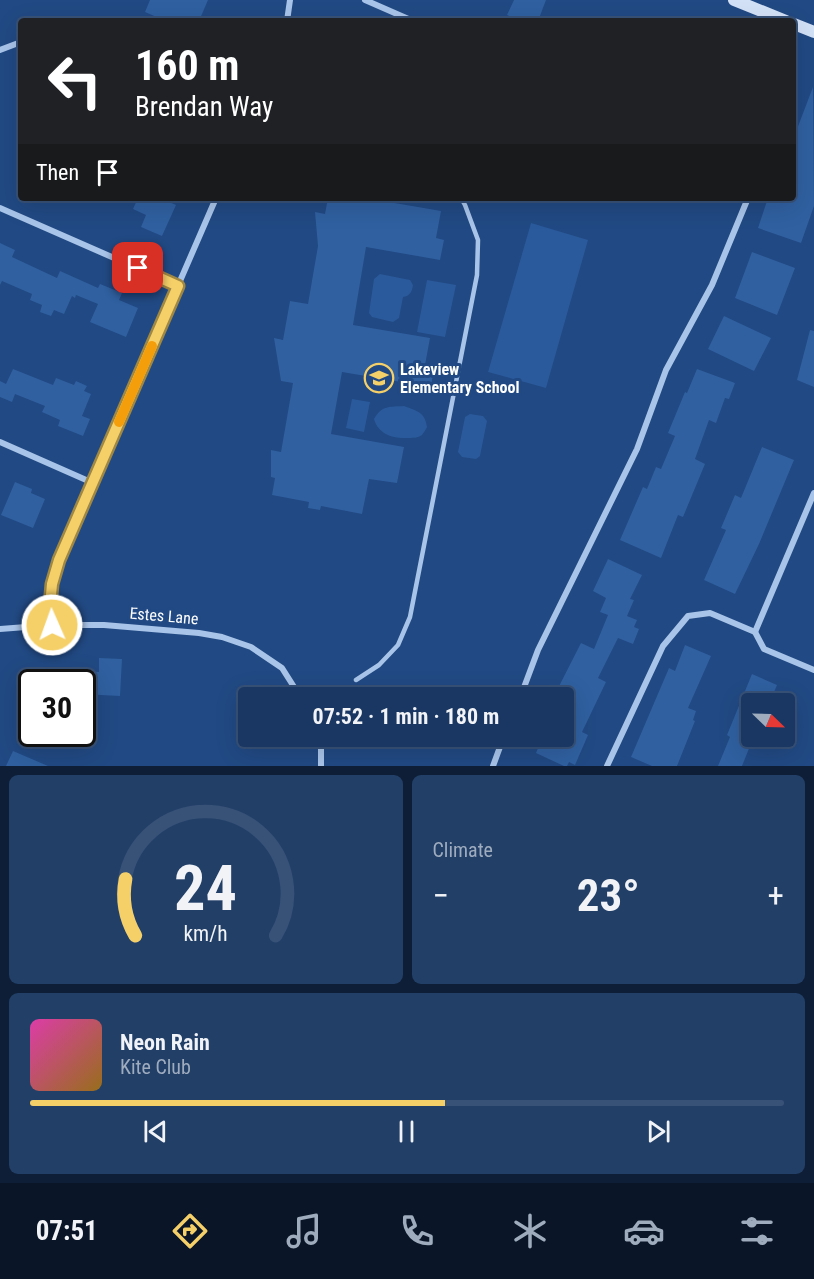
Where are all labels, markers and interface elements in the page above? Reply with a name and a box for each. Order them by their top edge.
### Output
text: 160 m [135,41,240,90]
icon: left [36,42,114,120]
text: Brendan Way [135,91,273,123]
icon: arrive [91,156,124,189]
text: Then [36,160,79,185]
pin [112,242,163,293]
icon: arrive [121,251,154,284]
place label: Lakeview Elementary School [400,360,519,397]
school or university icon: Lakeview Elementary School [363,362,395,394]
position arrow [20,593,84,657]
street label: Estes Lane [129,604,199,628]
speed limit sign: 30 [18,669,96,747]
north arrow [741,693,795,747]
map controls [741,693,795,747]
text: 07:52 · 1 min · 180 m [313,704,499,729]
text: Climate [433,838,493,862]
text: 24 [174,852,237,925]
text: 23° [577,869,640,922]
text: − [433,876,449,915]
text: + [768,876,784,915]
text: km/h [184,922,228,947]
text: Neon Rain [120,1030,210,1055]
text: Kite Club [120,1055,191,1079]
icon: previous [139,1115,172,1148]
icon: pause [390,1115,423,1148]
icon: next [642,1115,675,1148]
icon: directions [169,1210,211,1252]
icon: music [283,1210,325,1252]
icon: phone [396,1210,438,1252]
icon: climate [509,1210,551,1252]
icon: car [623,1210,665,1252]
icon: filters [736,1210,778,1252]
text: 07:51 [36,1215,98,1247]

